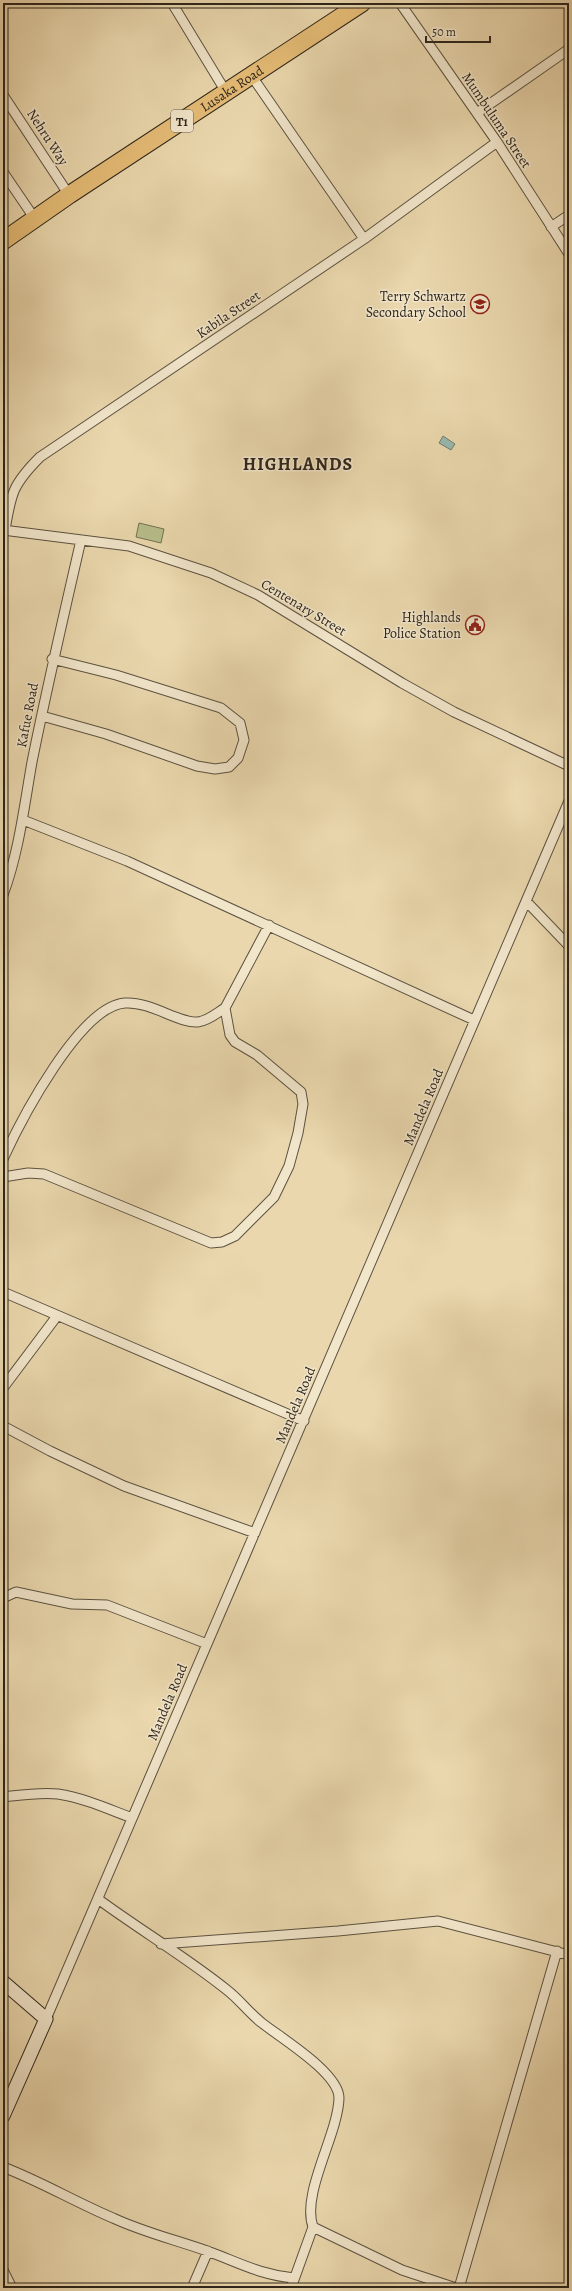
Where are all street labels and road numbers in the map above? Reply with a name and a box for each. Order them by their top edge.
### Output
street label: Lusaka Road [197,61,268,116]
street label: Mumbuluma Street [457,69,536,172]
street label: Nehru Way [22,105,73,170]
road number: T1 [171,110,193,132]
street label: Kabila Street [193,286,264,343]
street label: Centenary Street [257,574,350,641]
street label: Kafue Road [12,681,43,749]
street label: Mandela Road [399,1066,448,1148]
street label: Mandela Road [271,1364,320,1446]
street label: Mandela Road [143,1661,192,1743]

